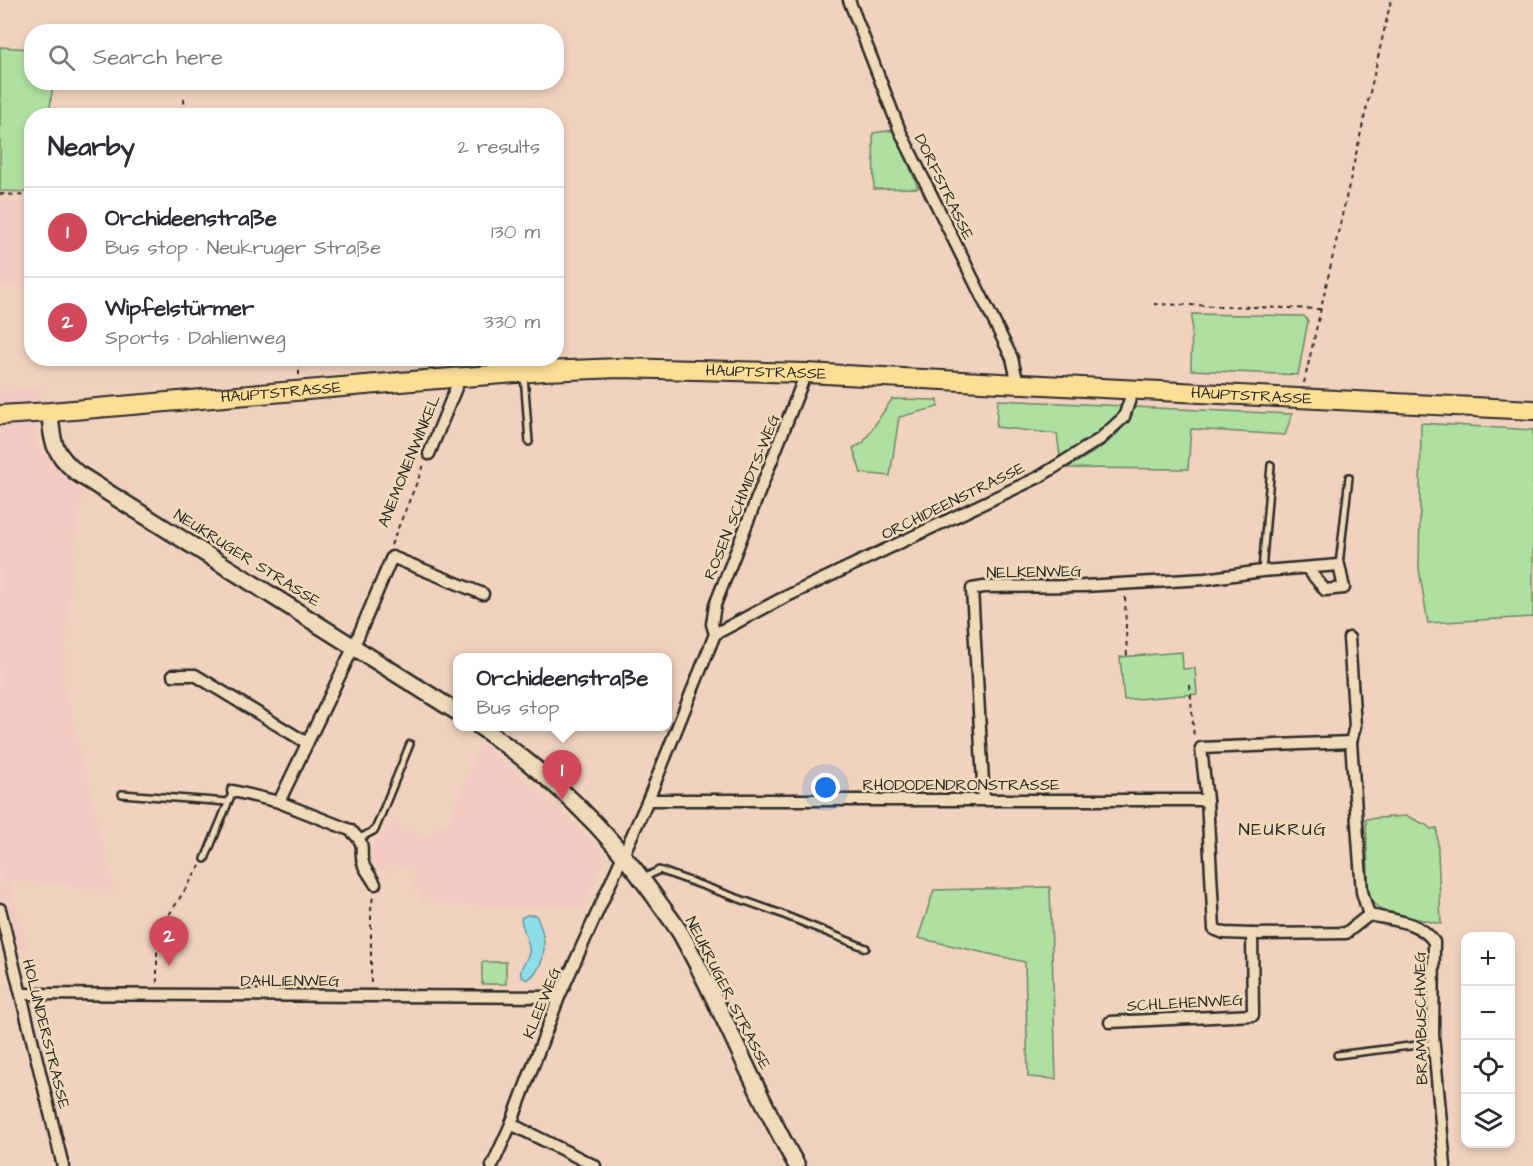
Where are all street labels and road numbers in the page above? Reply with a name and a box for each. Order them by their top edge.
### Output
street label: DORFSTRASSE [909,130,979,244]
street label: HAUPTSTRASSE [705,359,828,385]
street label: HAUPTSTRASSE [220,376,343,408]
street label: HAUPTSTRASSE [1191,382,1313,410]
street label: ANEMONENWINKEL [372,392,446,530]
street label: ROSEN SCHMIDTS-WEG [699,411,785,583]
street label: ORCHIDEENSTRASSE [878,457,1029,545]
street label: NEUKRUGER STRASSE [170,504,325,612]
street label: NELKENWEG [986,560,1082,584]
street label: RHODODENDRONSTRASSE [862,774,1060,796]
street label: NEUKRUGER STRASSE [680,913,776,1074]
street label: BRAMBUSCHWEG [1409,951,1433,1085]
street label: HOLUNDERSTRASSE [17,957,75,1112]
street label: KLEEWEG [518,964,566,1042]
street label: DAHLIENWEG [241,970,339,992]
street label: SCHLEHENWEG [1126,989,1244,1017]

